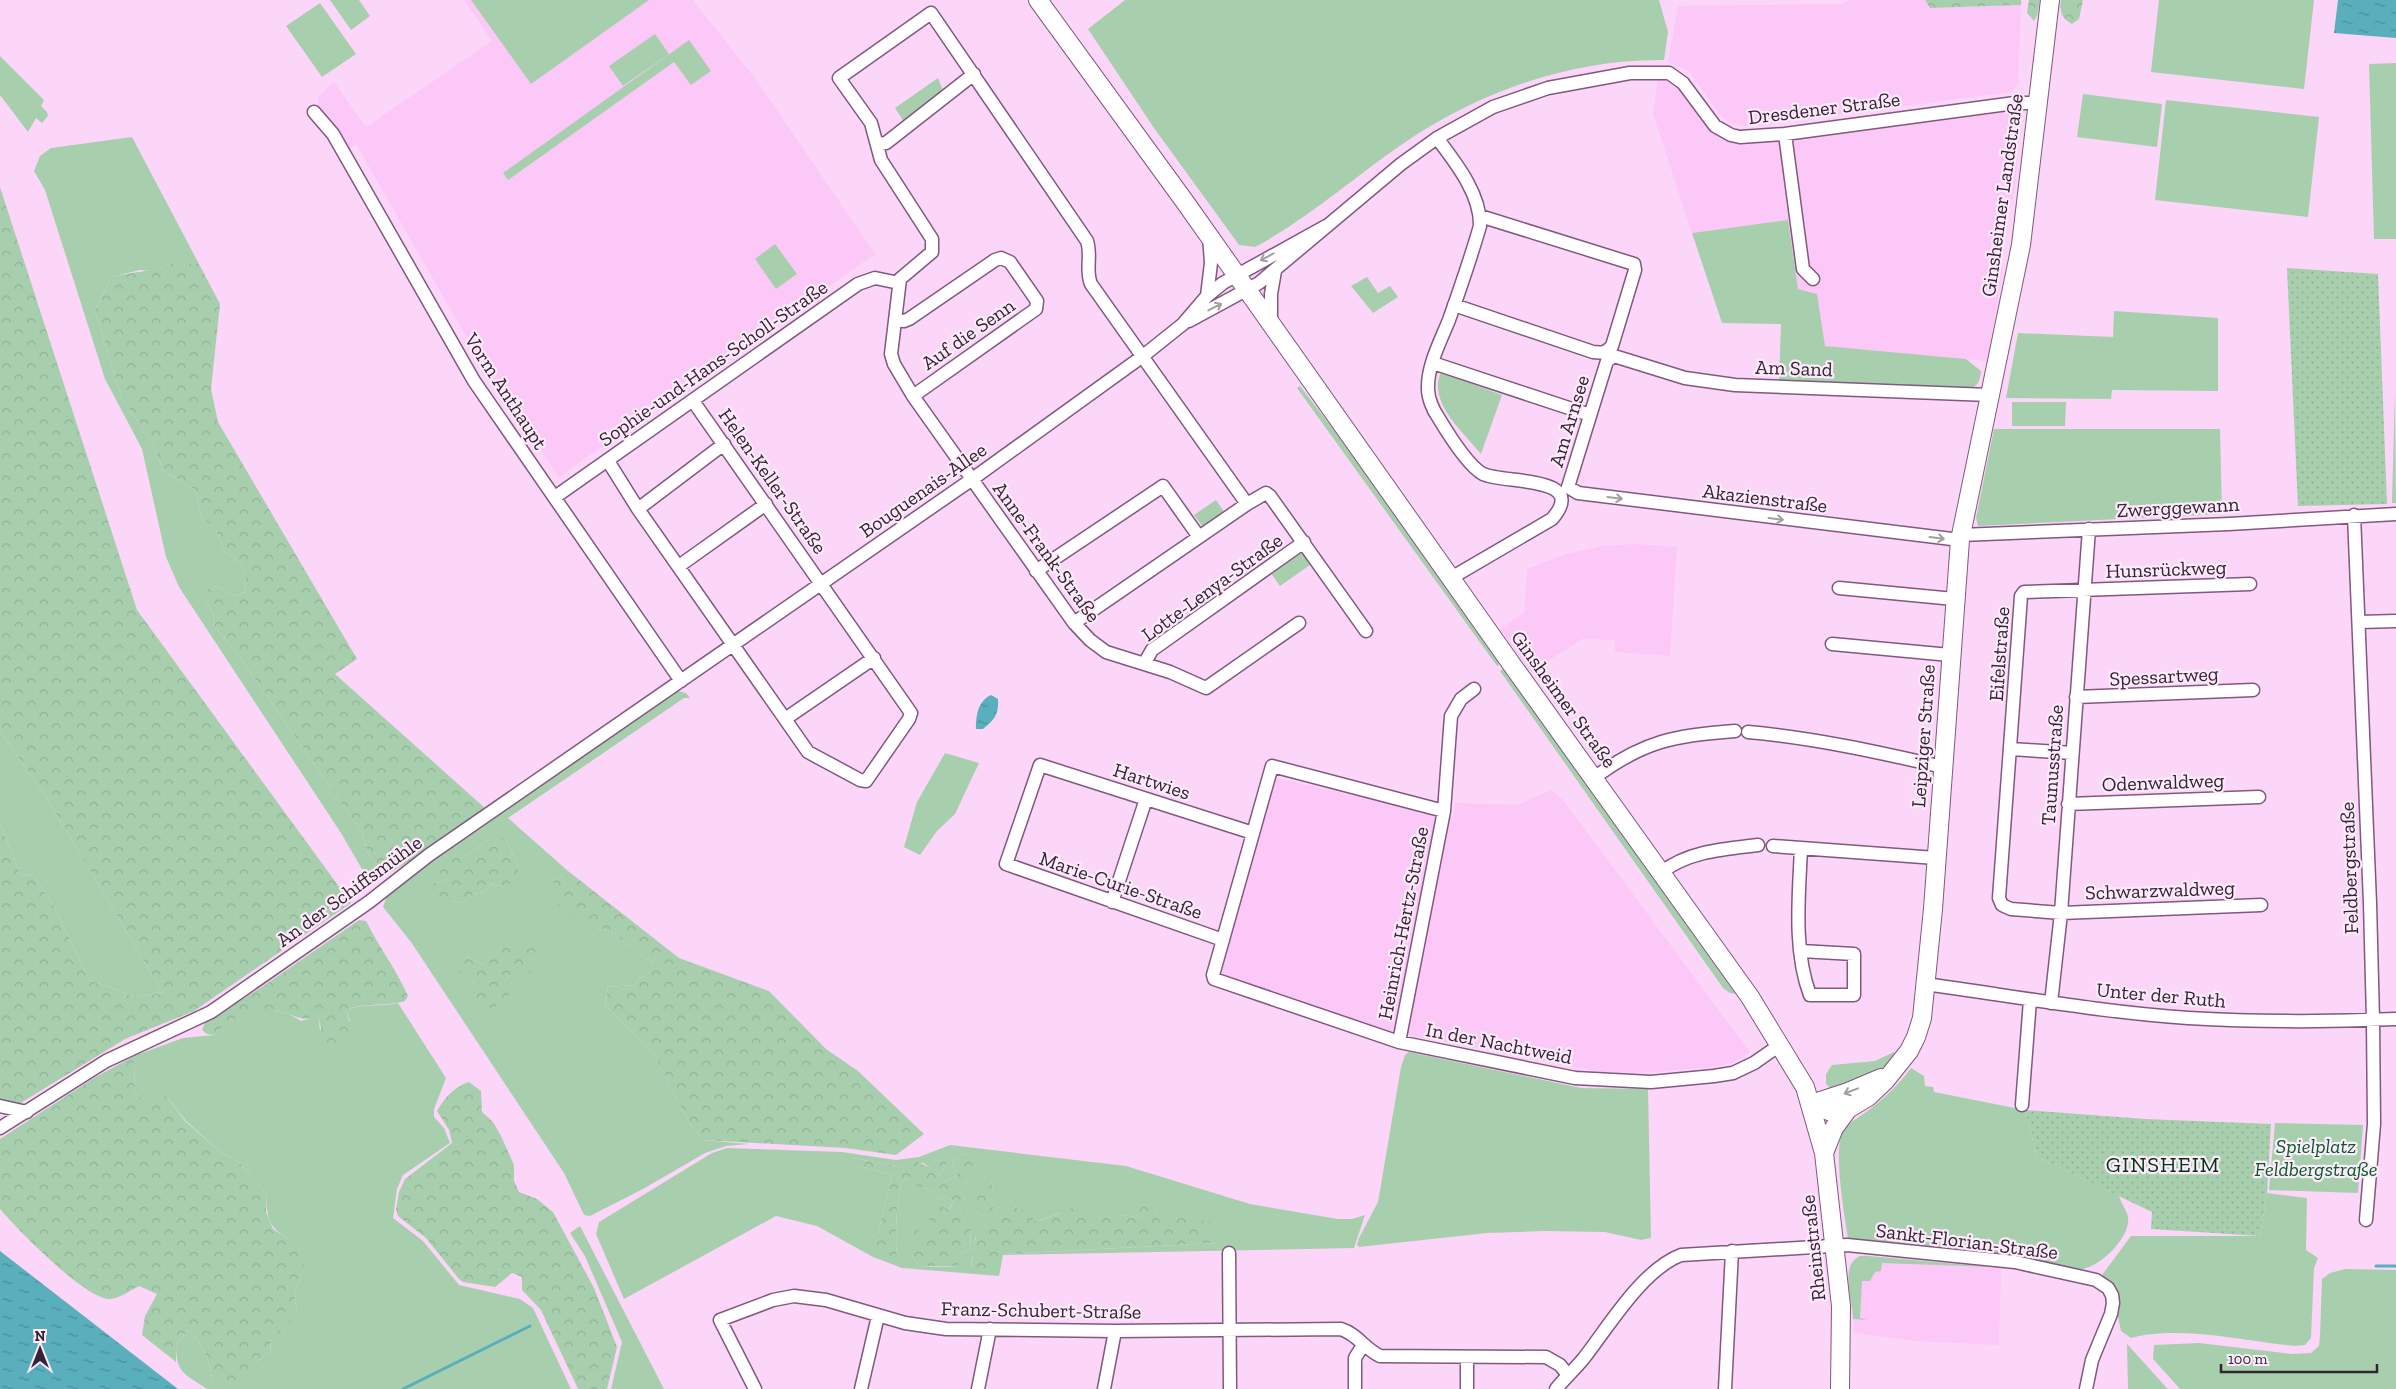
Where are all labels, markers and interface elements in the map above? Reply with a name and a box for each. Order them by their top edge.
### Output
street label: Dresdener Straße [1747,87,1901,129]
street label: Ginsheimer Landstraße [1976,92,2028,298]
one-way arrow [1260,252,1275,262]
street label: Sophie-und-Hans-Scholl-Straße [594,275,832,451]
street label: Auf die Senn [917,293,1020,375]
one-way arrow [1207,302,1222,312]
street label: Vorm Anthaupt [459,328,553,454]
street label: Am Sand [1755,355,1833,381]
street label: Am Arnsee [1544,372,1594,470]
street label: Helen-Keller-Straße [714,404,832,558]
street label: Bouguenais-Allee [855,437,991,543]
street label: Anne-Frank-Straße [988,477,1106,627]
street label: Akazienstraße [1701,478,1829,518]
street label: Zwerggewann [2116,492,2241,522]
one-way arrow [1607,493,1623,503]
one-way arrow [1768,514,1784,524]
street label: Lotte-Lenya-Straße [1137,528,1287,646]
one-way arrow [1929,534,1945,544]
street label: Hunsrückweg [2105,555,2227,583]
street label: Eifelstraße [1984,606,2014,702]
street label: Ginsheimer Straße [1506,626,1622,772]
street label: Spessartweg [2109,661,2219,691]
street label: Leipziger Straße [1906,664,1940,808]
street label: Taunusstraße [2036,704,2068,826]
street label: Hartwies [1111,757,1193,805]
street label: Odenwaldweg [2101,768,2225,796]
street label: Feldbergstraße [2335,801,2363,935]
street label: Heinrich-Hertz-Straße [1372,824,1434,1022]
street label: An der Schiffsmühle [272,830,426,952]
street label: Marie-Curie-Straße [1036,846,1206,924]
street label: Schwarzwaldweg [2085,875,2235,905]
street label: Unter der Ruth [2095,977,2228,1013]
street label: In der Nachtweid [1424,1017,1574,1069]
one-way arrow [1844,1087,1859,1096]
park label: Spielplatz Feldbergstraße [2255,1134,2377,1181]
district label: GINSHEIM [2106,1151,2220,1178]
street label: Rheinstraße [1795,1194,1831,1302]
street label: Sankt-Florian-Straße [1875,1218,2059,1264]
street label: Franz-Schubert-Straße [941,1296,1141,1324]
north arrow [15,1324,65,1374]
text: N [35,1328,46,1345]
scale bar [2221,1342,2377,1374]
text: 100 m [2228,1350,2267,1368]

